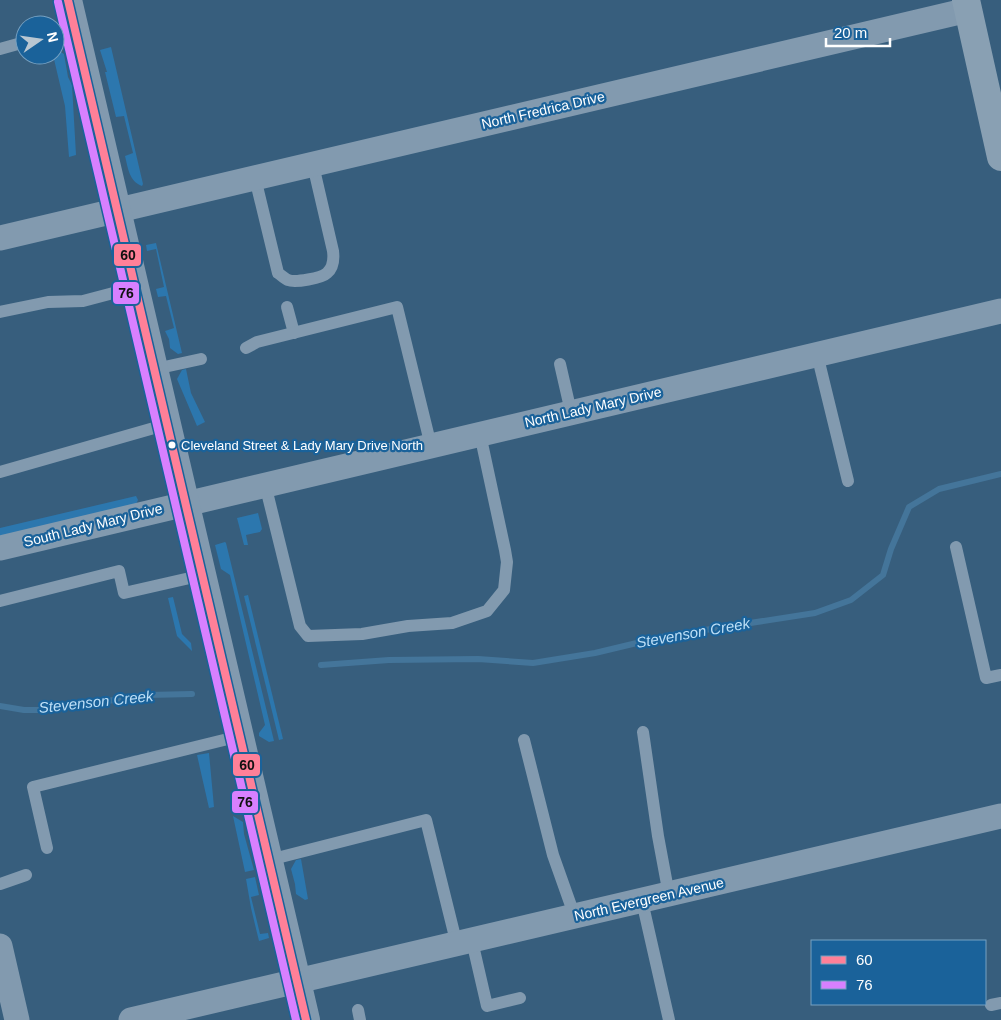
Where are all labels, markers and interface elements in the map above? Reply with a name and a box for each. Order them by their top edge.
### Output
north arrow [15,15,65,65]
scale bar [826,15,890,47]
text: 20 m [834,24,867,41]
text: N [44,30,62,44]
street label: North Fredrica Drive [480,88,606,132]
line badge: 60 [113,243,142,267]
text: 60 [120,247,136,263]
line badge: 76 [112,281,140,305]
text: 76 [118,285,134,301]
street label: North Lady Mary Drive [523,383,663,431]
place label: Cleveland Street & Lady Mary Drive North [181,438,423,453]
marker: Cleveland Street & Lady Mary Drive North [167,440,177,450]
street label: South Lady Mary Drive [22,500,164,550]
water label: Stevenson Creek [635,614,753,651]
water label: Stevenson Creek [38,687,156,716]
line badge: 60 [232,753,261,777]
text: 60 [239,757,255,773]
line badge: 76 [231,790,259,814]
text: 76 [237,794,253,810]
street label: North Evergreen Avenue [573,874,726,924]
legend [811,940,986,1005]
text: 60 [856,951,873,968]
text: 76 [856,976,873,993]

